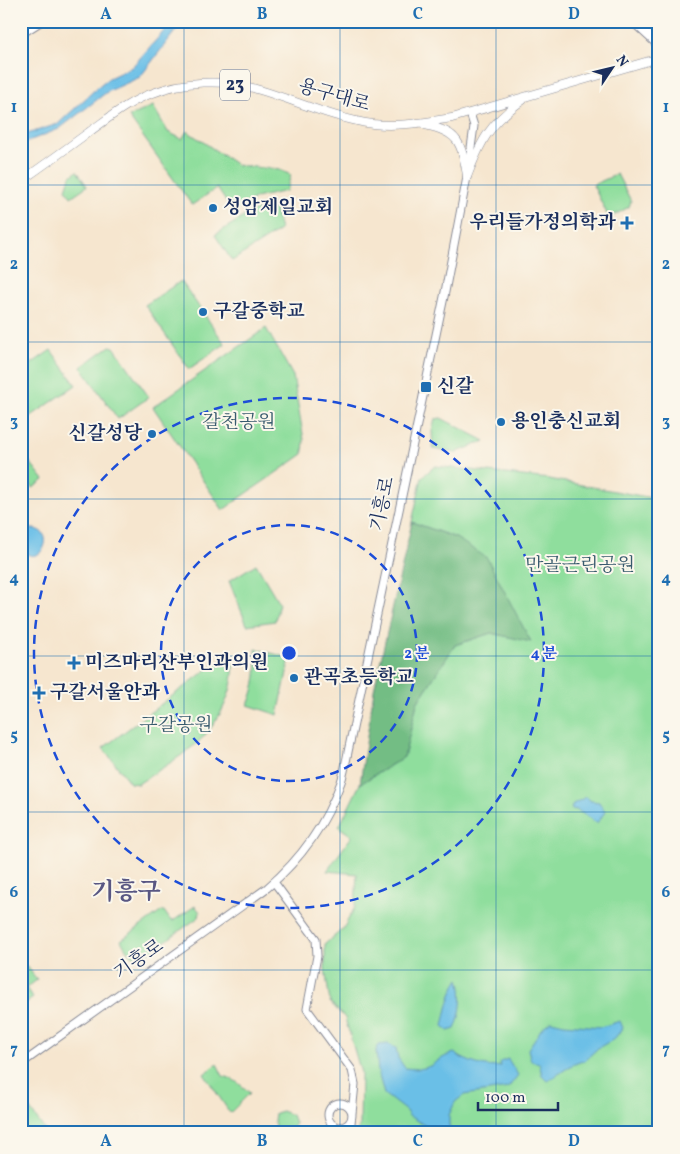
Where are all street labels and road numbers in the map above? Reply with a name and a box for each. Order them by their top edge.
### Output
road number: 23 [220,70,250,100]
street label: 용구대로 [295,73,373,119]
street label: 기흥로 [365,474,401,534]
street label: 기흥로 [109,934,169,986]

